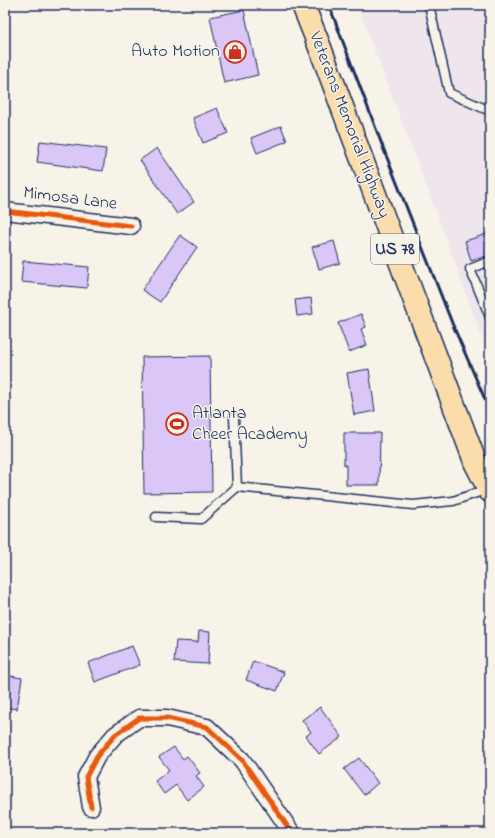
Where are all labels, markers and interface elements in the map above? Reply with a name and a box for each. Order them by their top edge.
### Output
street label: Veterans Memorial Highway [300,27,397,222]
place label: Auto Motion [131,39,220,65]
shop icon: Auto Motion [222,39,248,65]
street label: Mimosa Lane [22,180,119,218]
road number: US 78 [371,234,419,264]
place label: Atlanta Cheer Academy [192,401,308,448]
sports icon: Atlanta Cheer Academy [164,411,190,437]

